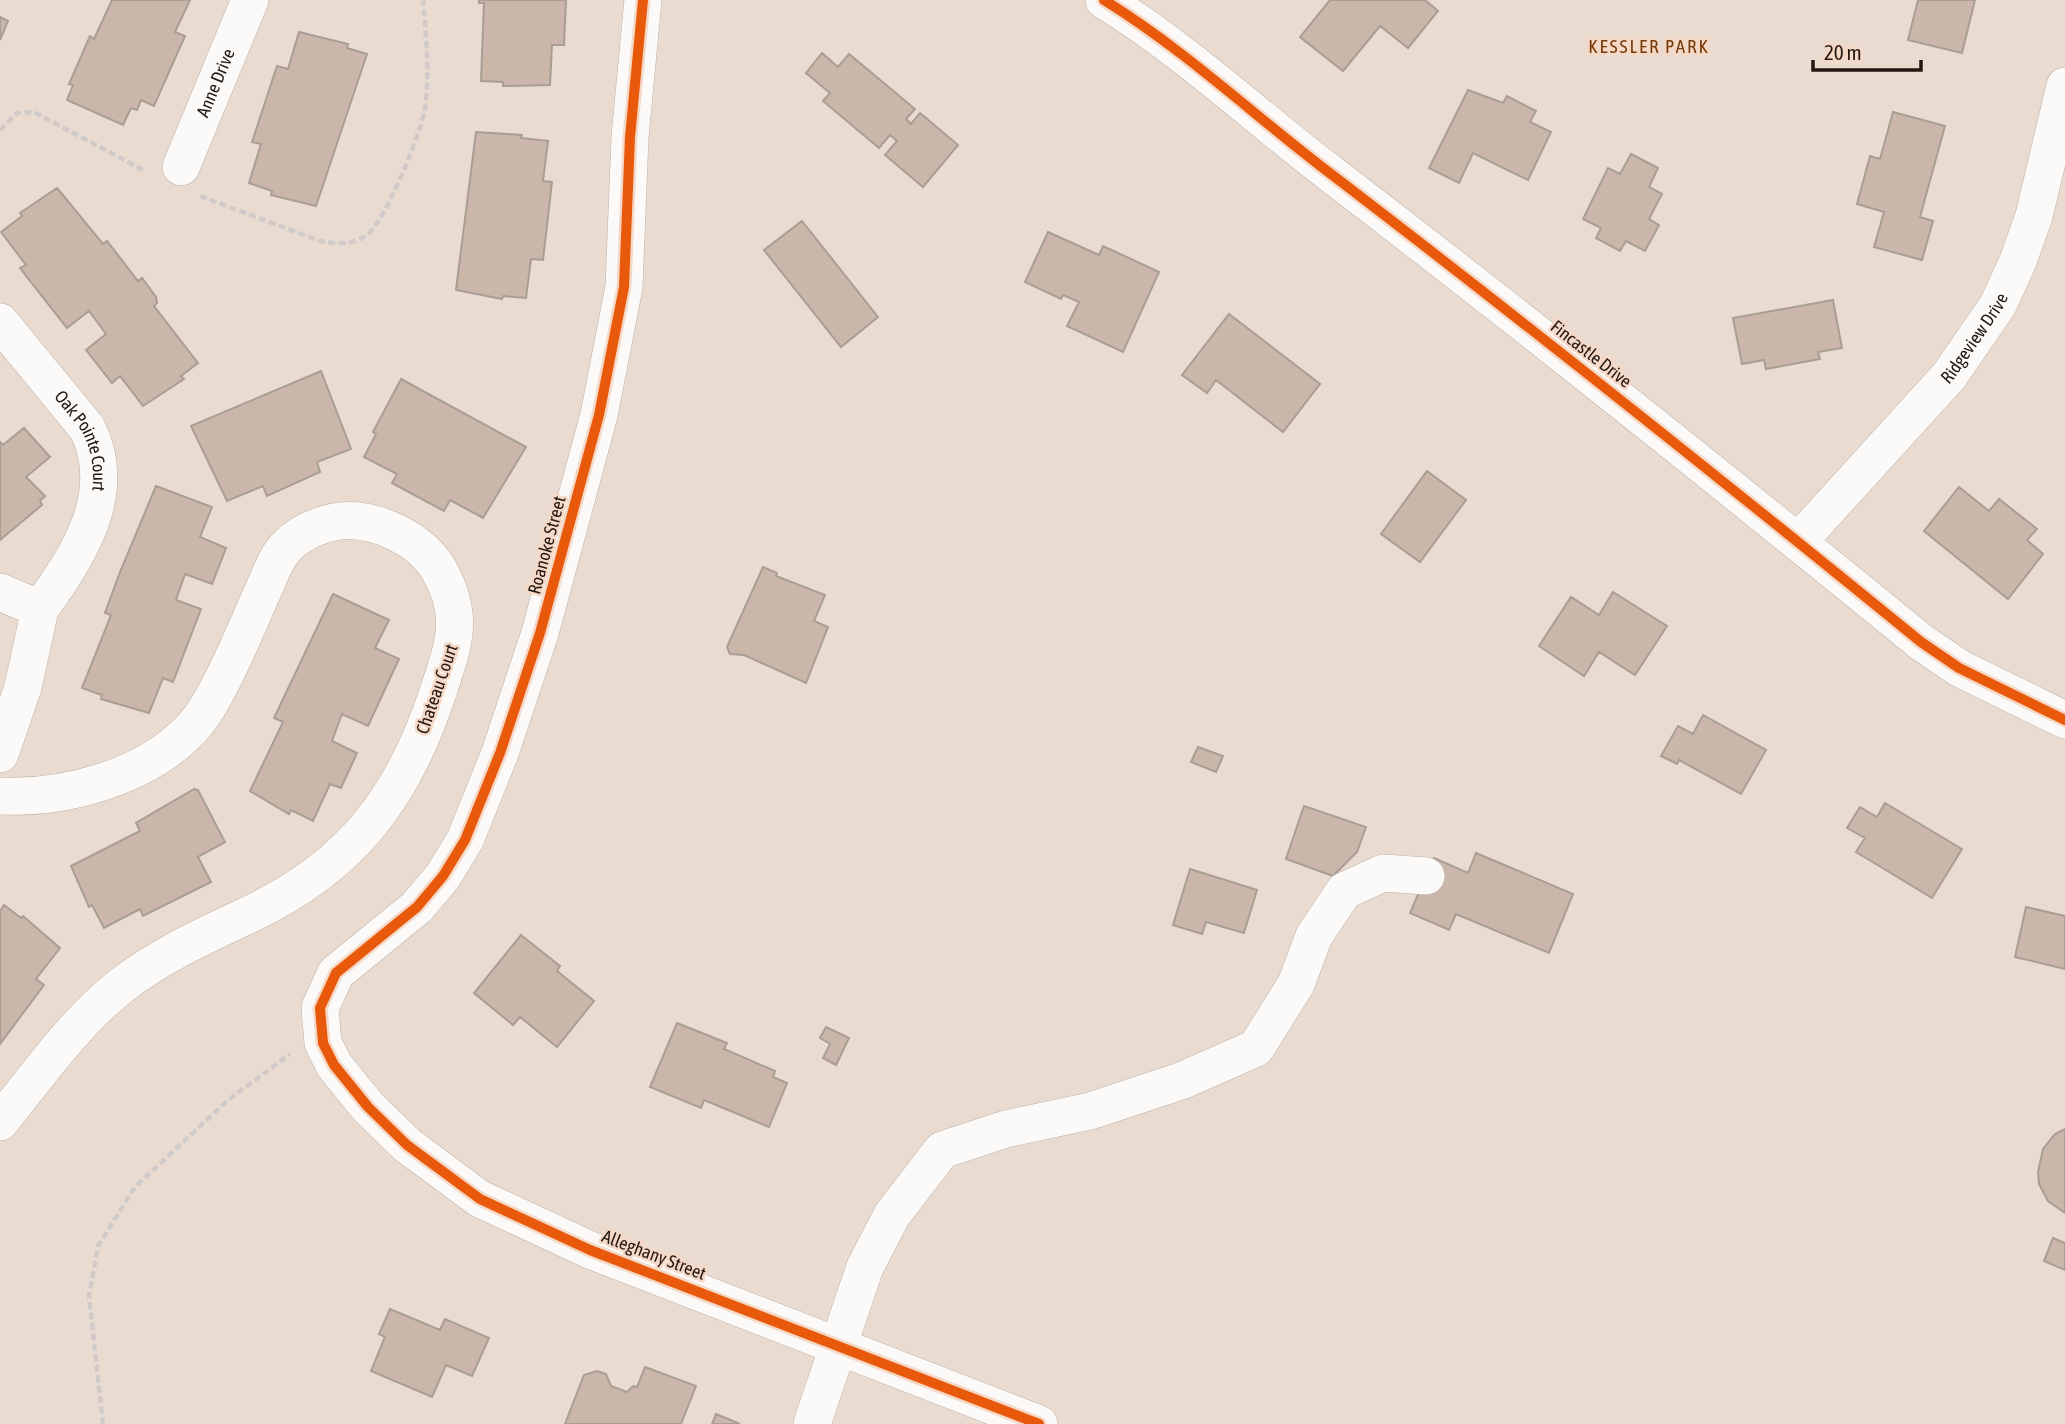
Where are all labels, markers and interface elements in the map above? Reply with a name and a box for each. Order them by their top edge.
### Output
scale bar [1813,28,1922,72]
district label: KESSLER PARK [1588,35,1710,57]
text: 20 m [1824,40,1862,64]
street label: Anne Drive [192,45,239,120]
street label: Ridgeview Drive [1936,290,2012,388]
street label: Fincastle Drive [1547,316,1636,392]
street label: Oak Pointe Court [50,386,110,492]
street label: Roanoke Street [523,494,570,596]
street label: Chateau Court [411,641,462,736]
street label: Alleghany Street [599,1225,709,1284]

